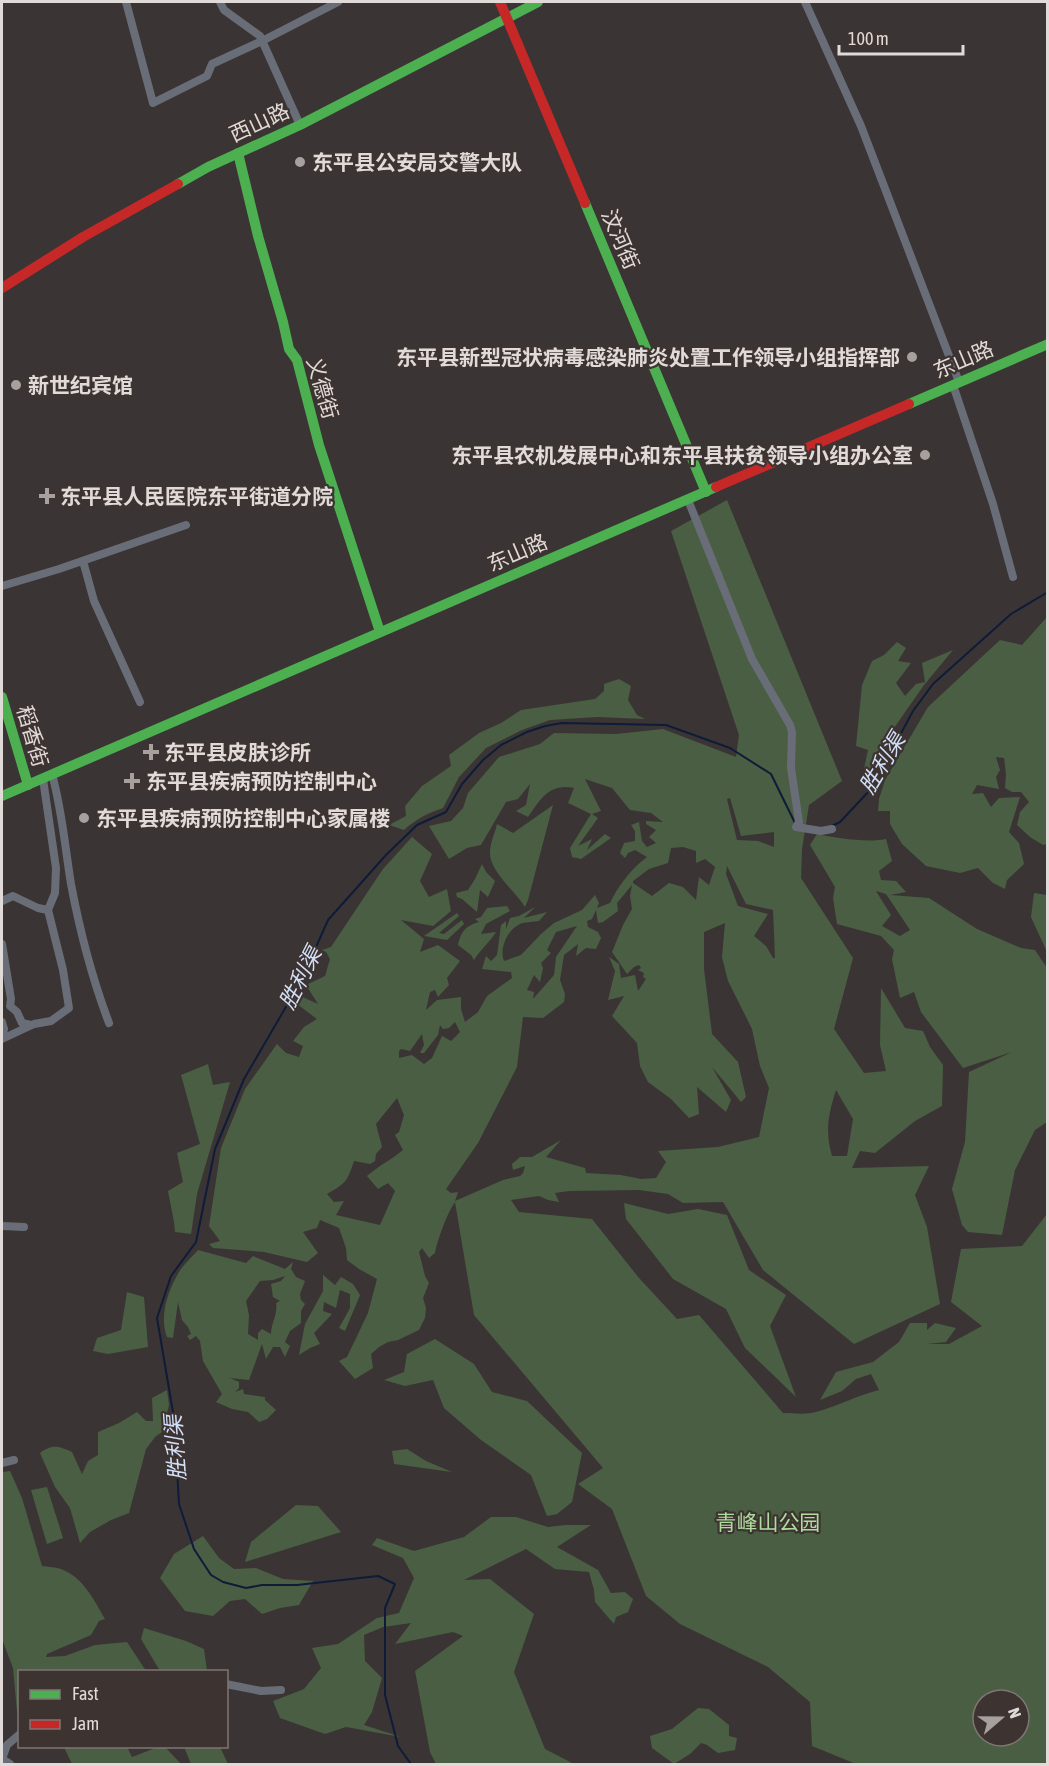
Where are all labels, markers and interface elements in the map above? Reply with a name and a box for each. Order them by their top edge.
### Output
scale bar [839,18,964,56]
text: 100 m [848,28,889,49]
street label: 西山路 [225,98,293,146]
place label: 东平县公安局交警大队 [312,150,522,174]
marker: 东平县公安局交警大队 [293,155,307,169]
street label: 汶河街 [598,205,644,273]
street label: 东山路 [929,336,997,382]
place label: 东平县新型冠状病毒感染肺炎处置工作领导小组指挥部 [396,345,900,369]
marker: 东平县新型冠状病毒感染肺炎处置工作领导小组指挥部 [905,350,919,364]
street label: 义德街 [303,354,343,422]
place label: 新世纪宾馆 [28,373,133,397]
marker: 新世纪宾馆 [9,378,23,392]
place label: 东平县农机发展中心和东平县扶贫领导小组办公室 [451,443,913,467]
marker: 东平县农机发展中心和东平县扶贫领导小组办公室 [918,448,932,462]
place label: 东平县人民医院东平街道分院 [60,484,333,508]
marker: 东平县人民医院东平街道分院 [38,487,56,505]
street label: 东山路 [483,529,551,575]
street label: 稻香街 [13,702,53,770]
water label: 胜利渠 [854,725,912,798]
place label: 东平县皮肤诊所 [164,740,311,764]
marker: 东平县皮肤诊所 [142,743,160,761]
place label: 东平县疾病预防控制中心 [146,769,377,793]
marker: 东平县疾病预防控制中心 [123,772,141,790]
place label: 东平县疾病预防控制中心家属楼 [96,806,390,830]
marker: 东平县疾病预防控制中心家属楼 [77,811,91,825]
water label: 胜利渠 [273,940,328,1013]
water label: 胜利渠 [160,1411,190,1482]
park label: 青峰山公园 [716,1510,821,1534]
legend [18,1670,228,1748]
text: Fast [72,1683,99,1704]
north arrow [971,1688,1031,1748]
text: N [1005,1705,1025,1720]
text: Jam [72,1713,99,1734]

